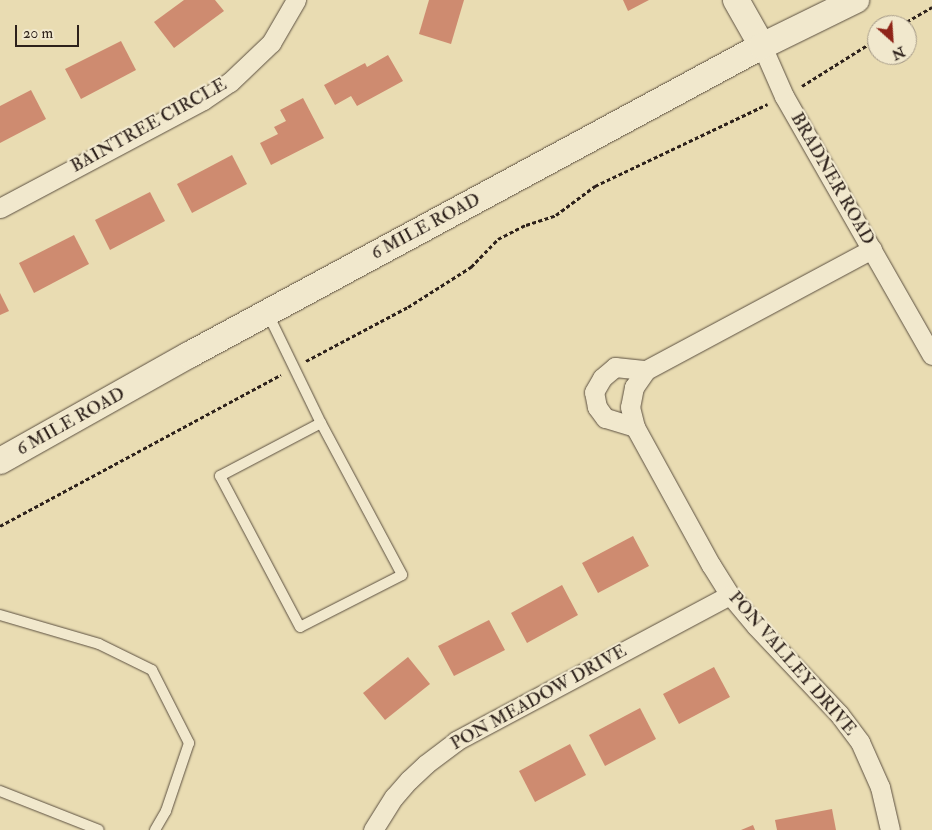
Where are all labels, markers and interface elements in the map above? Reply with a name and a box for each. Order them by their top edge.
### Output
scale bar [18,15,81,47]
north arrow [867,15,917,65]
text: 20 m [23,24,53,43]
text: N [889,43,908,63]
street label: BAINTREE CIRCLE [67,74,231,178]
street label: BRADNER ROAD [785,109,879,249]
street label: 6 MILE ROAD [368,189,484,265]
street label: 6 MILE ROAD [13,383,129,461]
street label: PON VALLEY DRIVE [724,588,860,740]
street label: PON MEADOW DRIVE [447,641,631,755]

